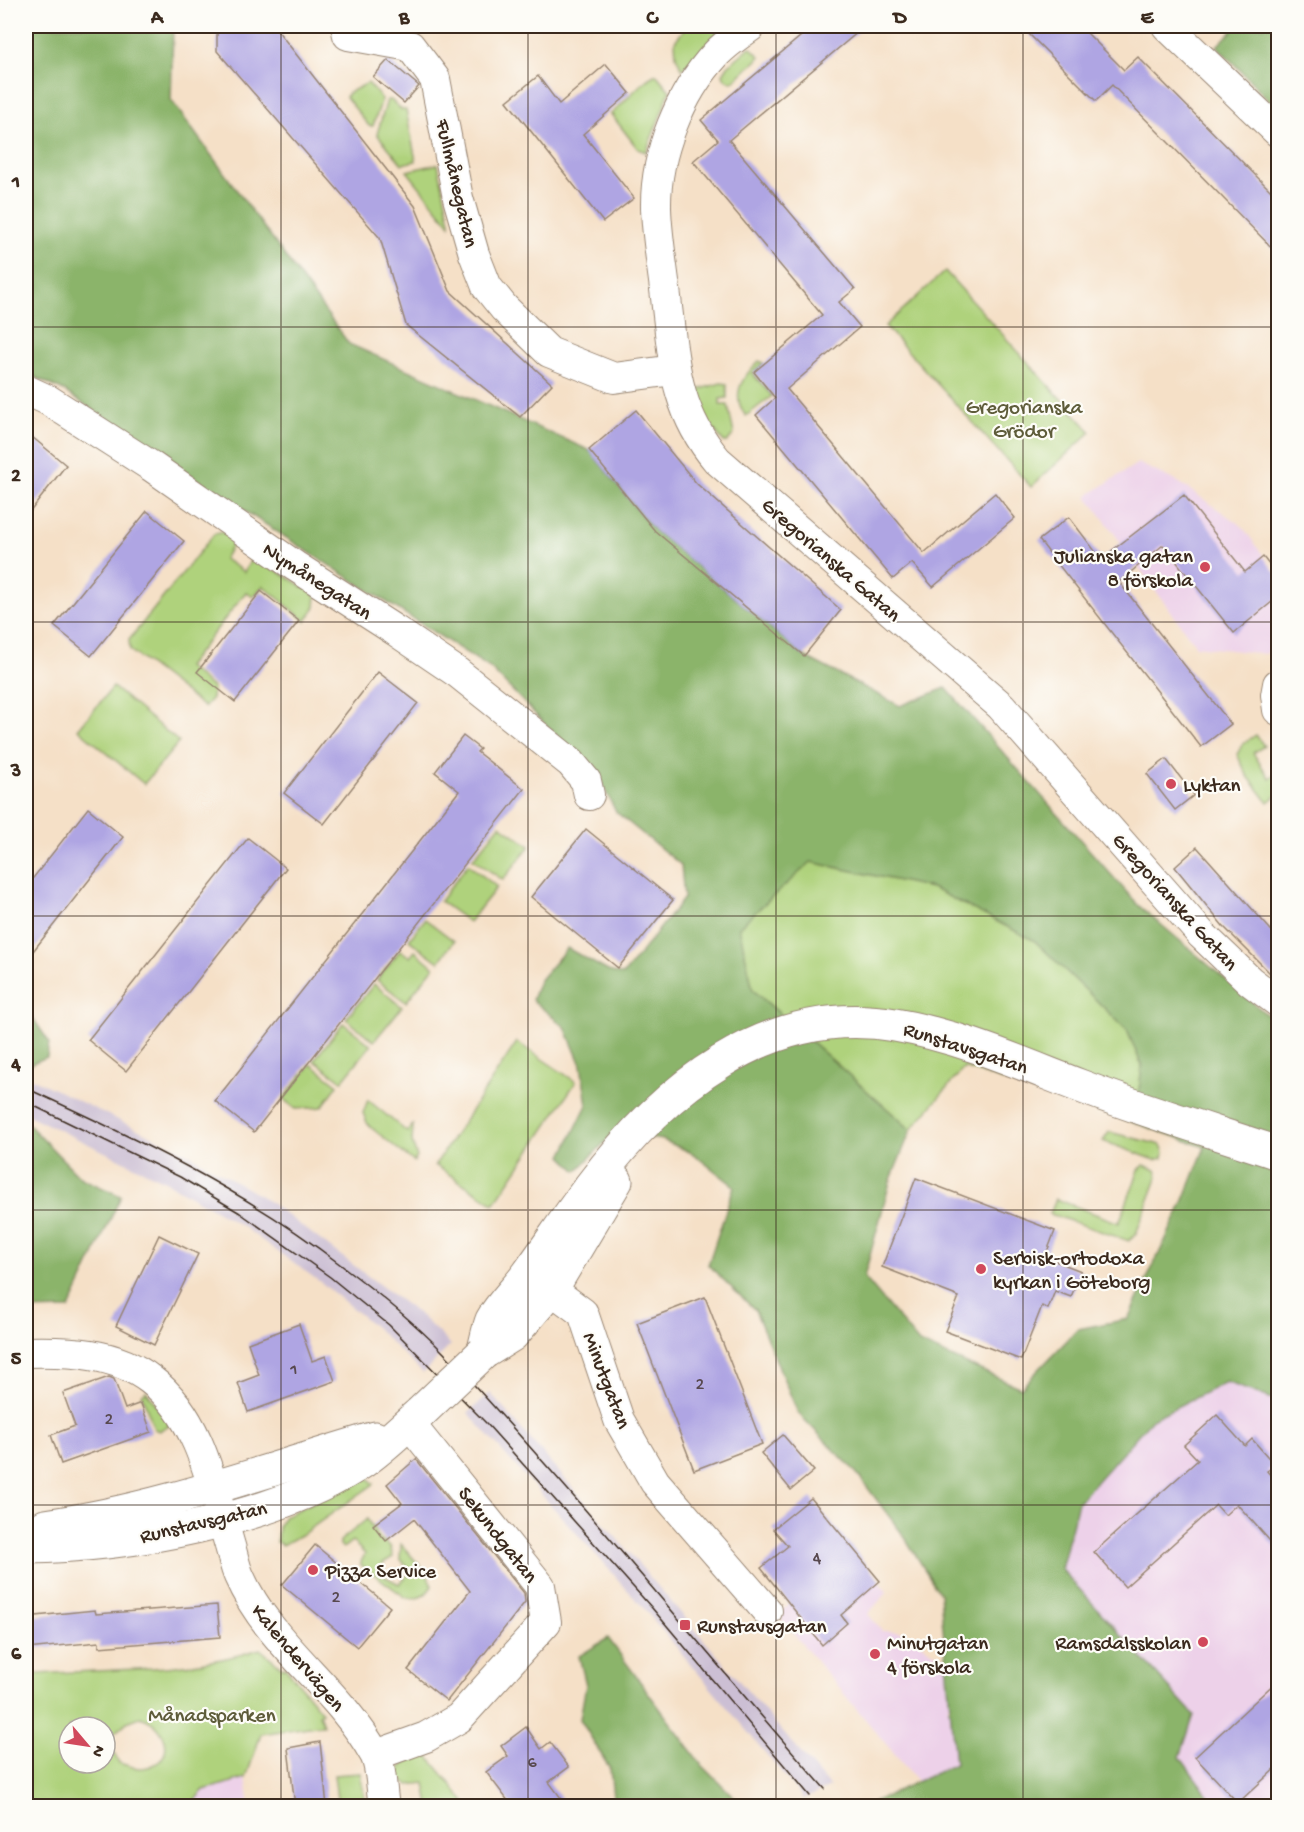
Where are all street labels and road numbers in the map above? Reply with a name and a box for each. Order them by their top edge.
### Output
street label: Fullmånegatan [427,116,482,250]
street label: Gregorianska Gatan [755,494,905,629]
street label: Nymånegatan [257,538,375,628]
street label: Gregorianska Gatan [1105,829,1242,977]
street label: Runstavsgatan [899,1018,1030,1082]
street label: Minutgatan [575,1329,635,1433]
street label: Sekundgatan [451,1483,542,1590]
street label: Runstavsgatan [138,1498,270,1551]
street label: Kalendervägen [244,1600,349,1718]

